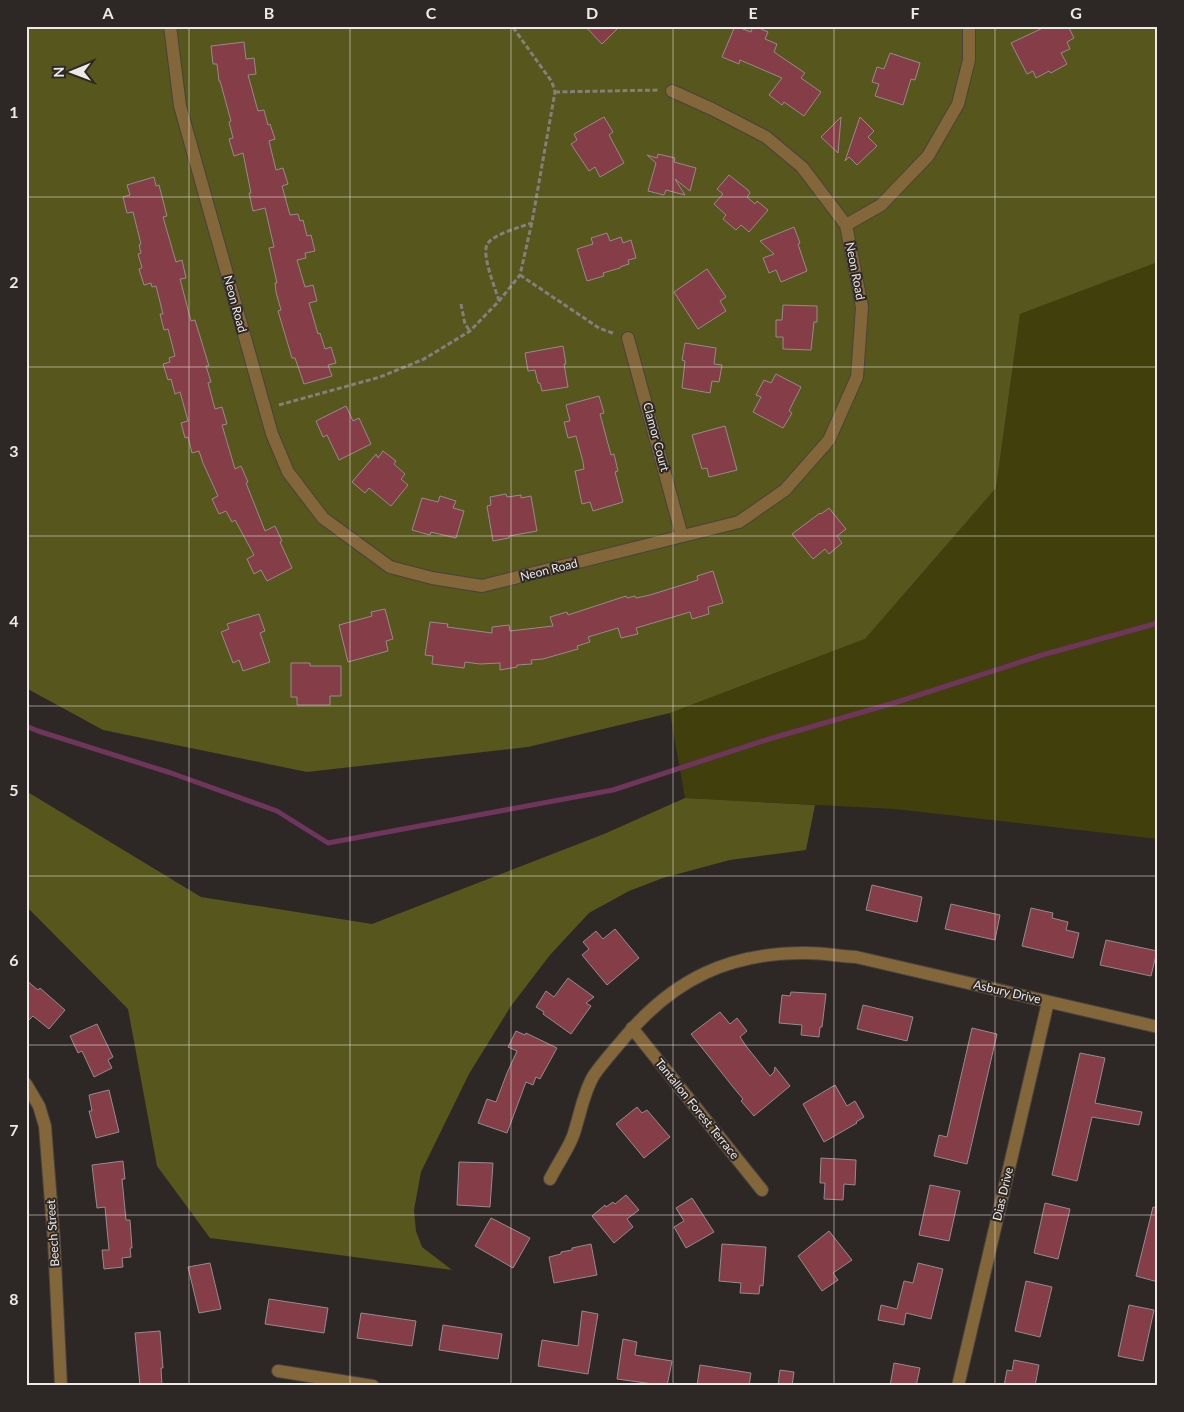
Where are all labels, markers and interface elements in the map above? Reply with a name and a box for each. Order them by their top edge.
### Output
text: A [101,3,114,22]
text: B [264,3,274,22]
text: C [426,3,437,22]
text: D [586,3,598,22]
text: E [748,3,758,22]
text: F [910,3,920,22]
text: G [1070,3,1082,22]
north arrow [48,48,98,98]
text: N [50,67,67,78]
text: 1 [9,102,19,121]
street label: Neon Road [843,241,868,301]
text: 2 [9,272,19,291]
street label: Neon Road [221,274,250,334]
street label: Clamor Court [640,401,673,474]
text: 3 [9,441,19,460]
street label: Neon Road [519,555,579,584]
text: 4 [9,611,19,630]
text: 5 [9,780,19,799]
text: 6 [9,950,19,969]
street label: Asbury Drive [972,976,1042,1007]
street label: Tantallon Forest Terrace [652,1055,743,1162]
text: 7 [9,1120,19,1139]
street label: Dias Drive [989,1166,1016,1222]
street label: Beech Street [43,1198,62,1267]
text: 8 [9,1289,19,1308]

